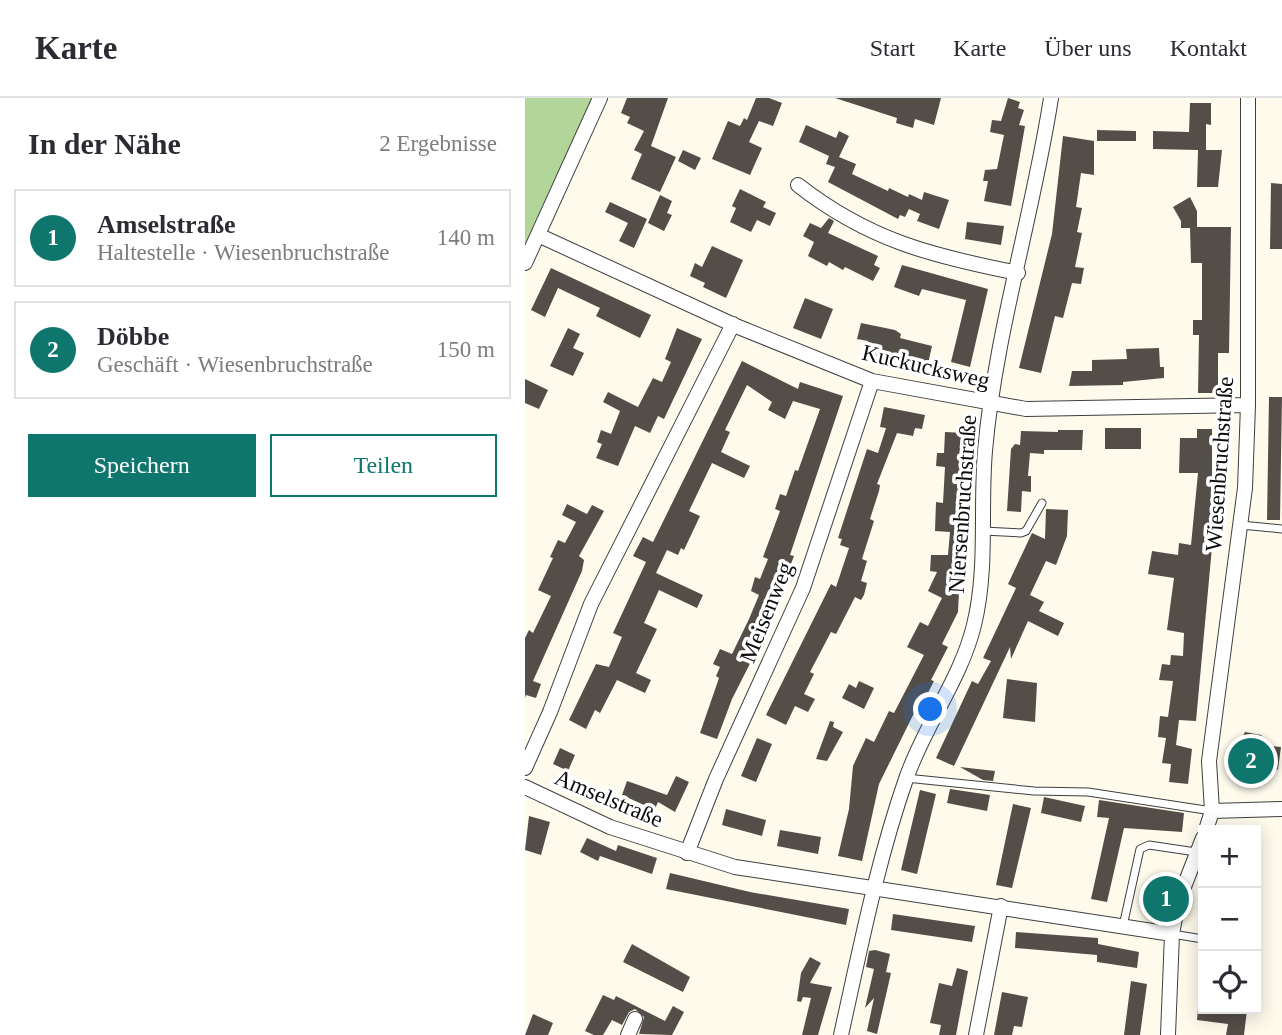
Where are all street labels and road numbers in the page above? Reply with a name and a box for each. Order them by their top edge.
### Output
street label: Kuckucksweg [860,340,993,393]
street label: Wiesenbruchstraße [1201,376,1238,552]
street label: Niersenbruchstraße [944,414,981,594]
street label: Meisenweg [735,558,798,666]
street label: Amselstraße [551,764,667,832]

